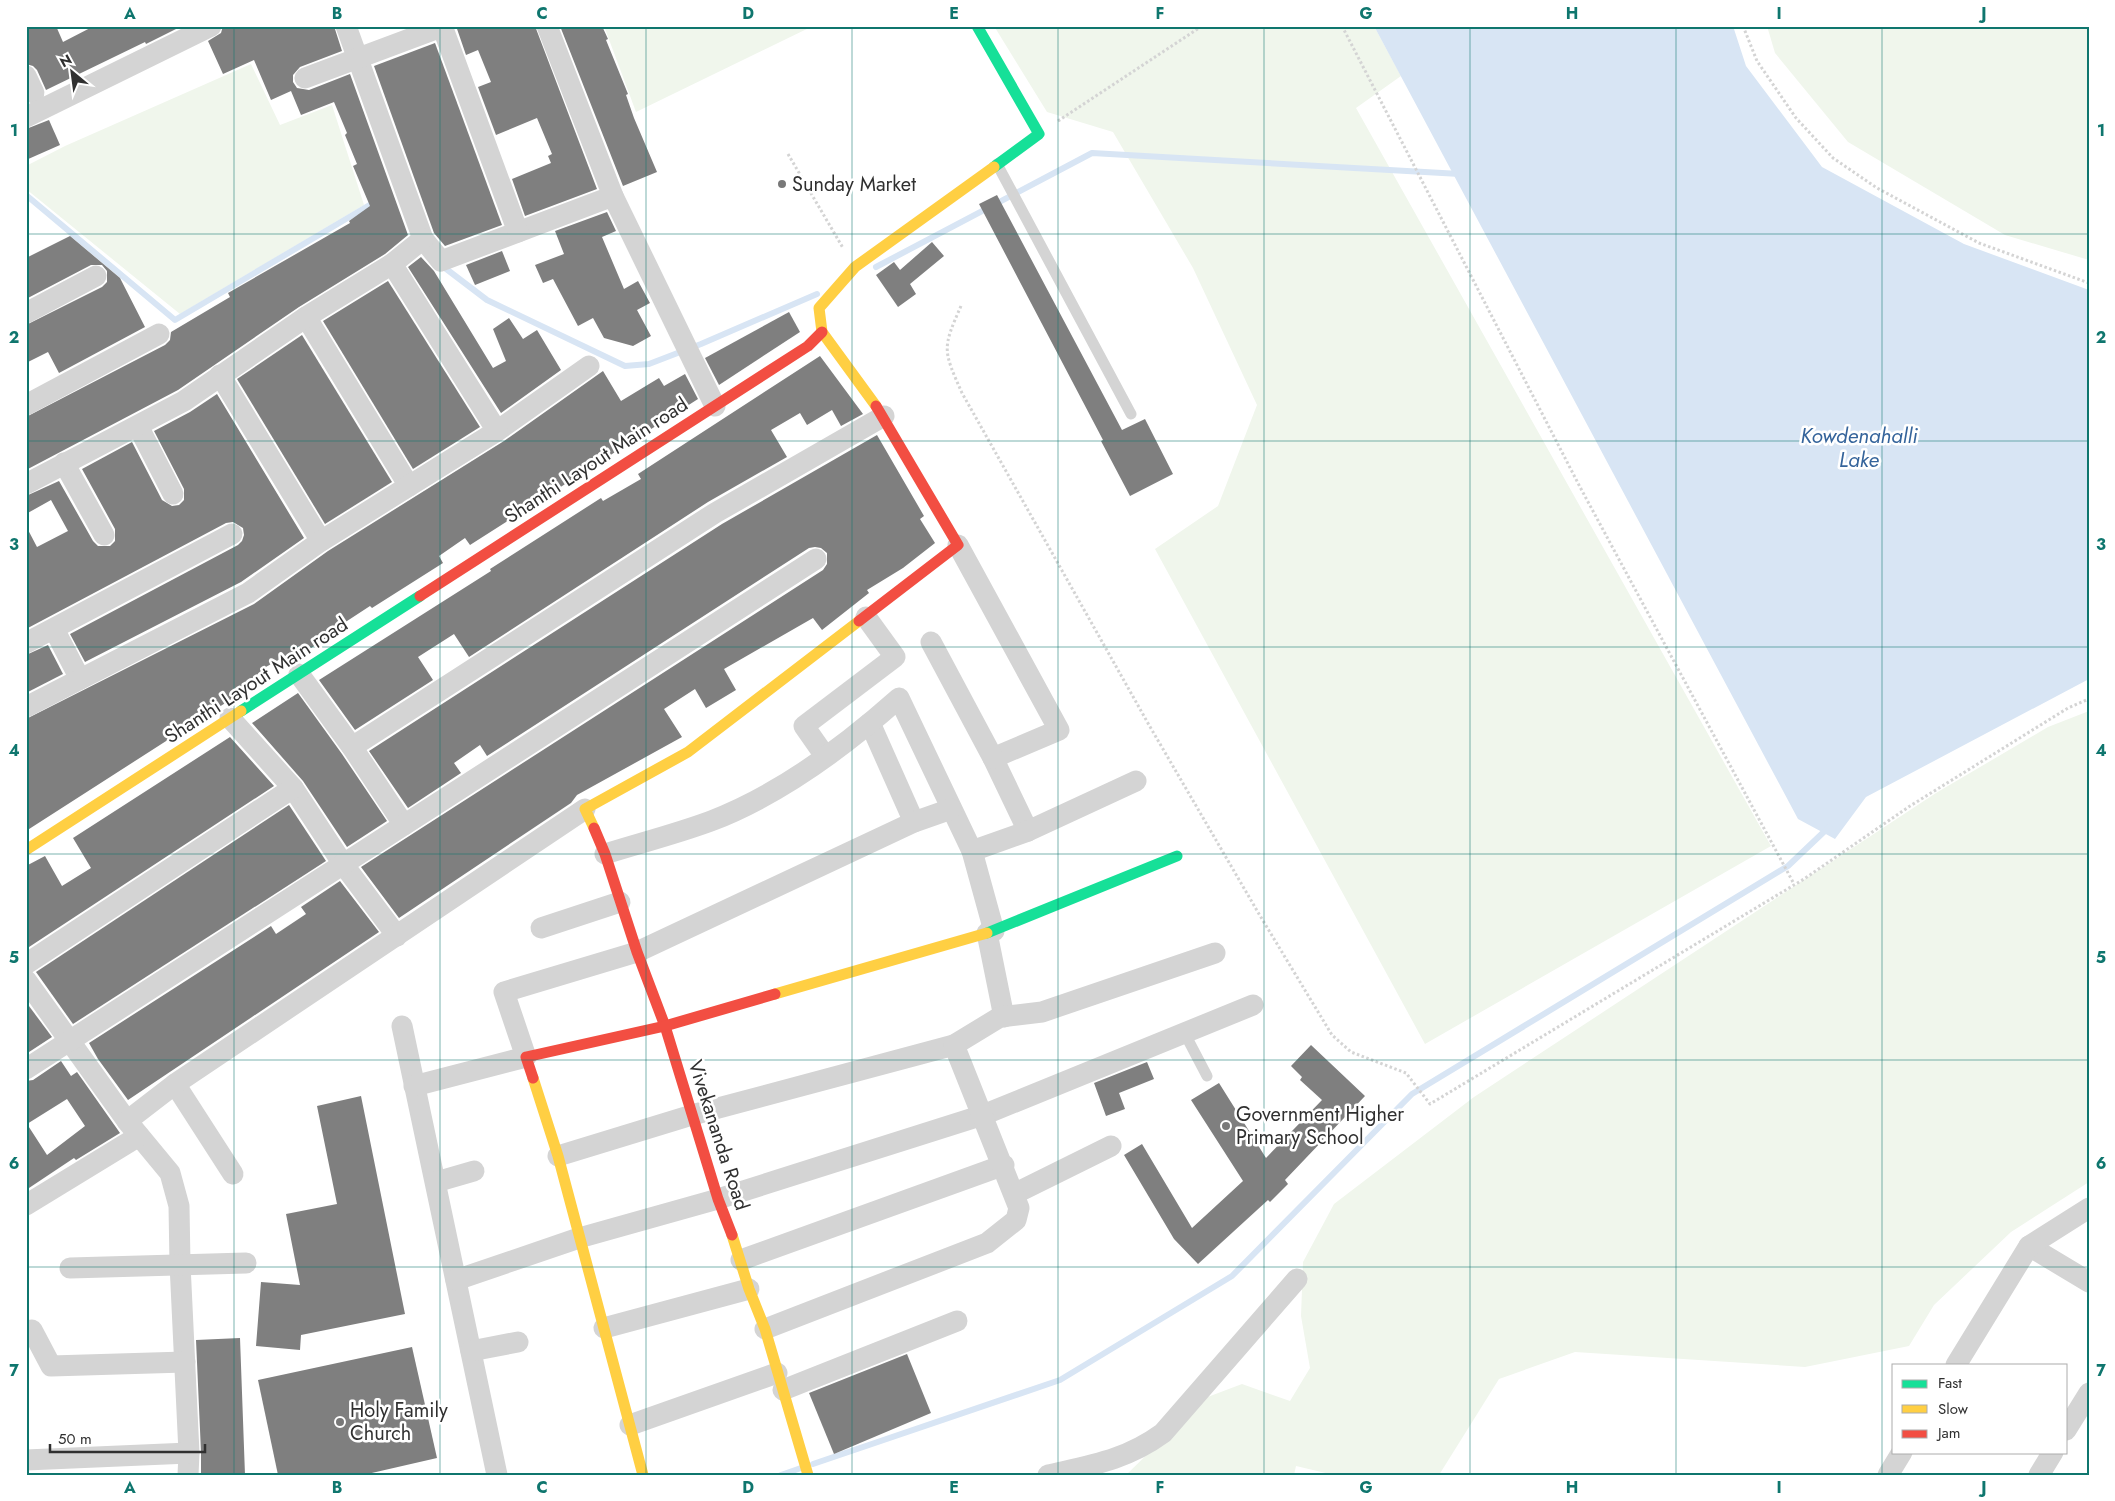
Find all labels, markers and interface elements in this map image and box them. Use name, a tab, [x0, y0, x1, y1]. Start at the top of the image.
text: A	[123, 2, 136, 25]
text: B	[332, 2, 342, 25]
text: C	[536, 2, 548, 25]
text: D	[742, 2, 754, 25]
text: E	[949, 2, 959, 25]
text: F	[1156, 2, 1164, 25]
text: G	[1359, 2, 1373, 25]
text: H	[1566, 2, 1578, 25]
text: I	[1776, 2, 1782, 25]
text: J	[1978, 2, 1987, 25]
north arrow	[48, 48, 98, 98]
text: N	[56, 49, 75, 72]
text: 1	[10, 119, 18, 142]
text: 1	[2097, 119, 2105, 142]
place label: Sunday Market	[792, 170, 916, 199]
marker: Sunday Market	[776, 178, 788, 190]
text: 2	[9, 326, 19, 349]
text: 2	[2096, 326, 2106, 349]
street label: Shanthi Layout Main road	[499, 390, 694, 531]
water label: Kowdenahalli Lake	[1801, 421, 1918, 475]
text: 3	[9, 533, 19, 556]
text: 3	[2096, 533, 2106, 556]
street label: Shanthi Layout Main road	[159, 610, 354, 751]
text: 4	[8, 739, 20, 762]
text: 4	[2095, 739, 2107, 762]
text: 5	[9, 946, 19, 969]
text: 5	[2096, 946, 2106, 969]
street label: Vivekananda Road	[681, 1056, 756, 1214]
place label: Government Higher Primary School	[1236, 1100, 1404, 1152]
marker: Government Higher Primary School	[1220, 1120, 1232, 1132]
text: 6	[9, 1152, 19, 1175]
text: 6	[2096, 1152, 2106, 1175]
text: 7	[9, 1359, 19, 1382]
text: 7	[2096, 1359, 2106, 1382]
legend	[1892, 1364, 2068, 1454]
text: Fast	[1938, 1372, 1962, 1394]
place label: Holy Family Church	[350, 1396, 448, 1448]
text: Slow	[1938, 1398, 1969, 1420]
marker: Holy Family Church	[334, 1416, 346, 1428]
scale bar	[50, 1421, 205, 1453]
text: Jam	[1936, 1422, 1961, 1444]
text: 50 m	[58, 1428, 92, 1450]
text: A	[123, 1476, 136, 1499]
text: B	[332, 1476, 342, 1499]
text: C	[536, 1476, 548, 1499]
text: D	[742, 1476, 754, 1499]
text: E	[949, 1476, 959, 1499]
text: F	[1156, 1476, 1164, 1499]
text: G	[1359, 1476, 1373, 1499]
text: H	[1566, 1476, 1578, 1499]
text: I	[1776, 1476, 1782, 1499]
text: J	[1978, 1476, 1987, 1499]

